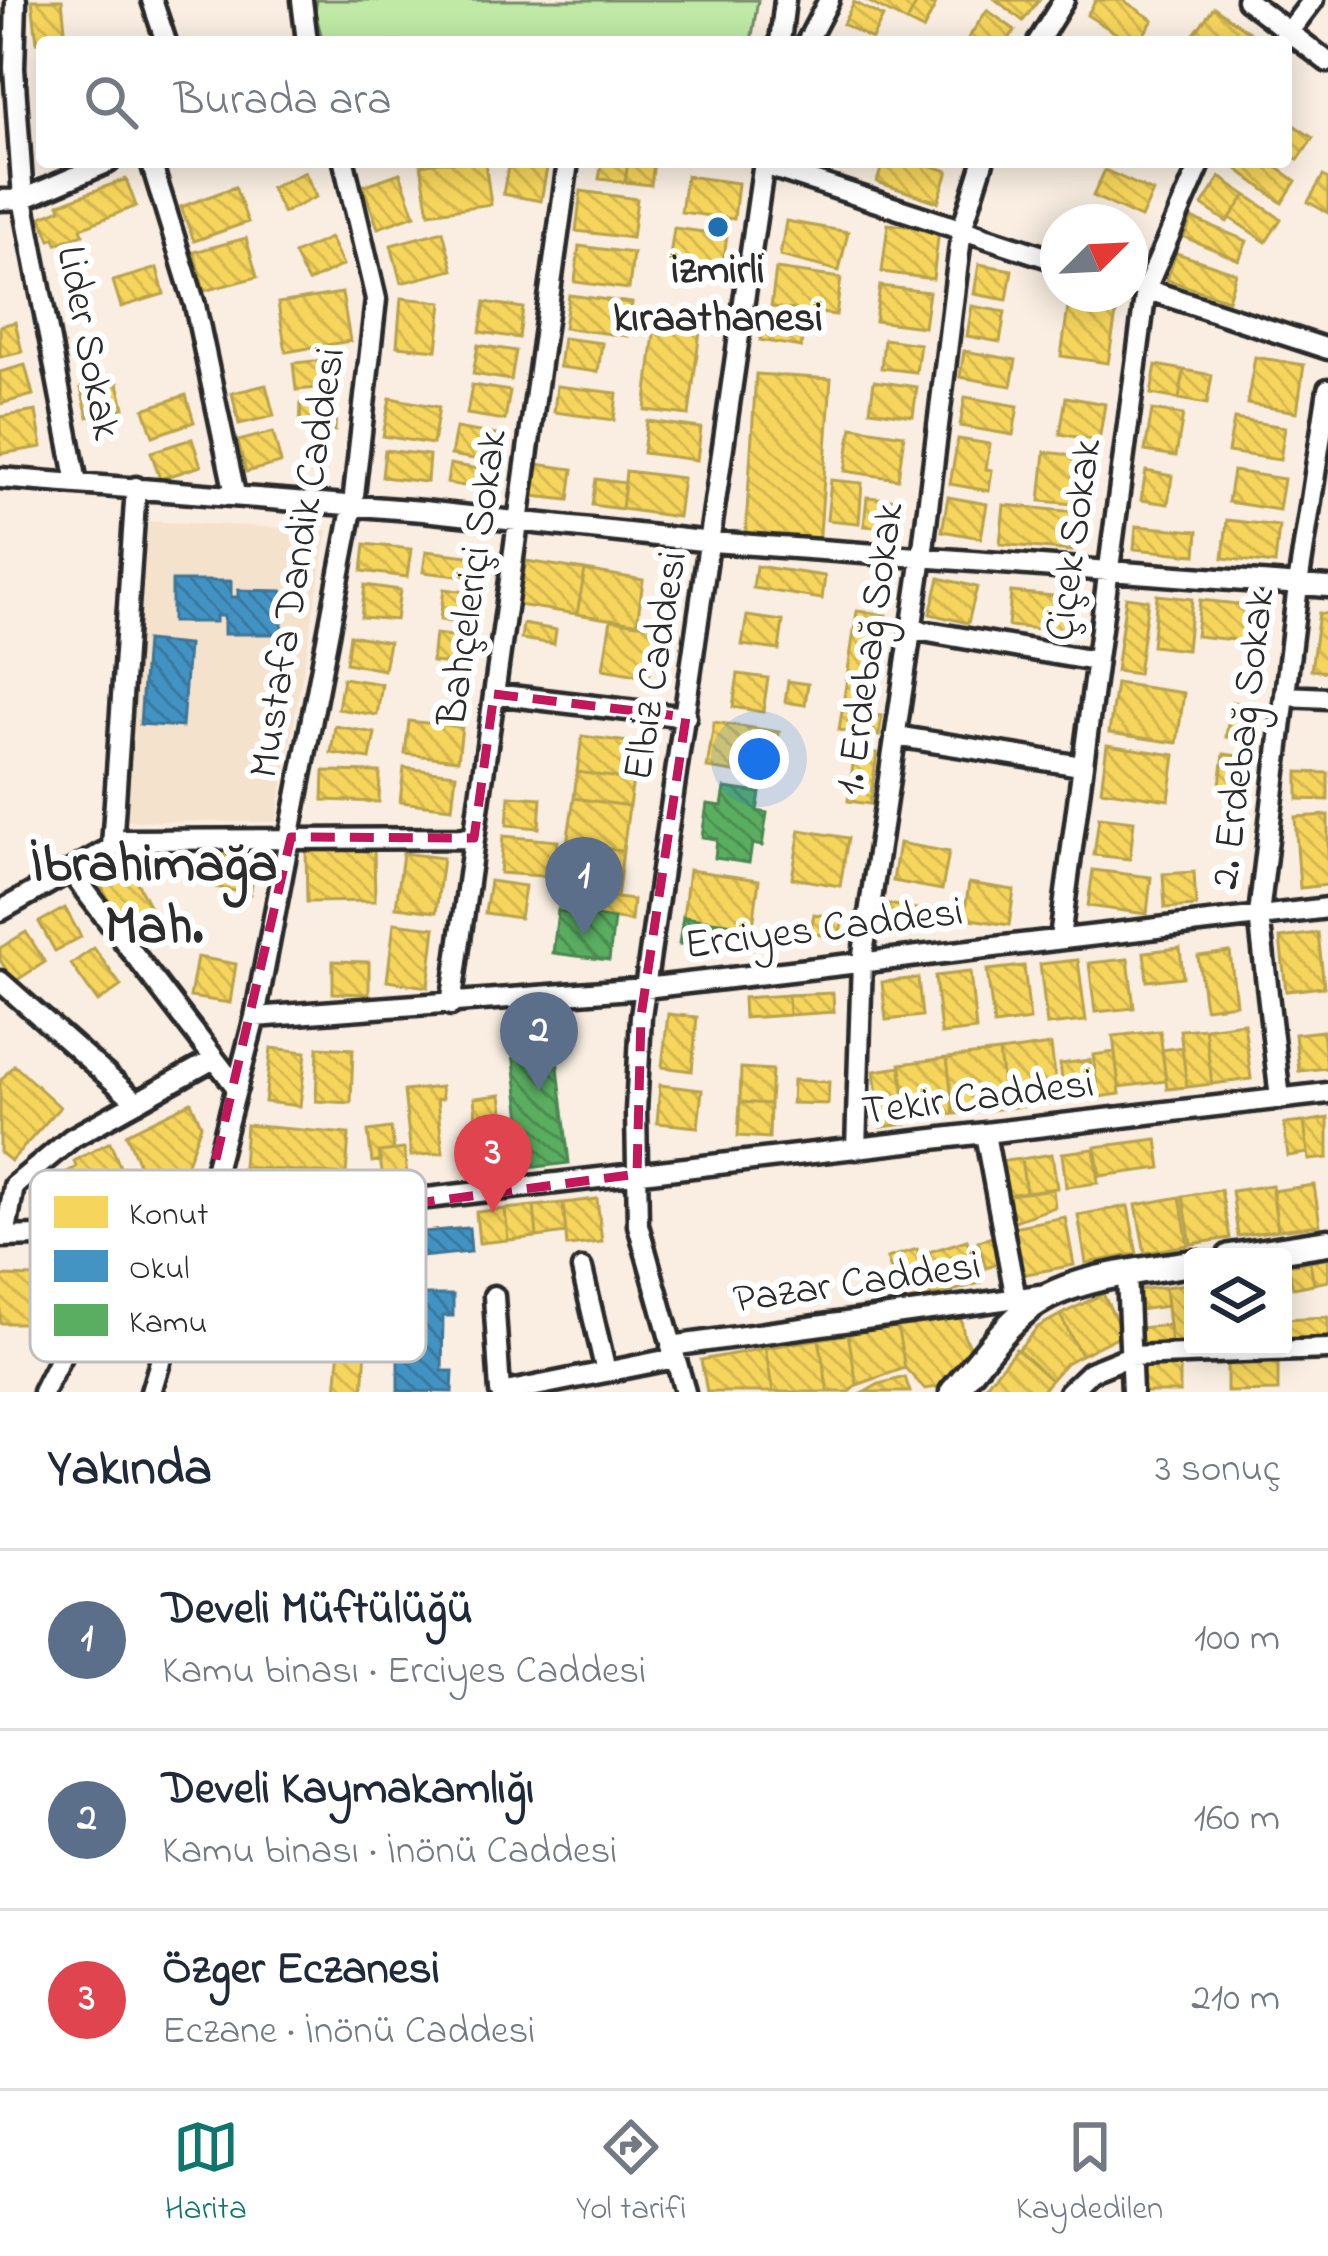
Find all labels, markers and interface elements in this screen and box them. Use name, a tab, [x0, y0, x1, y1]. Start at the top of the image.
search box	[36, 36, 1292, 168]
icon: search	[78, 69, 144, 135]
text: Burada ara	[174, 69, 392, 135]
north arrow	[1040, 204, 1148, 312]
marker: izmirli kıraathanesi	[705, 214, 731, 240]
street label: Lider Sokak	[38, 241, 136, 446]
place label: izmirli kıraathanesi	[613, 241, 823, 350]
street label: Mustafa Dandik Caddesi	[235, 343, 363, 783]
street label: Bahçeleriçi Sokak	[423, 425, 525, 731]
street label: Çiçek Sokak	[1031, 434, 1119, 645]
street label: 1. Erdebağ Sokak	[820, 498, 922, 799]
street label: Elbiz Caddesi	[609, 547, 705, 785]
street label: 2. Erdebağ Sokak	[1195, 585, 1293, 893]
your location	[729, 729, 789, 789]
district label: İbrahimağa Mah.	[31, 828, 278, 968]
pin: 1	[545, 837, 623, 936]
street label: Erciyes Caddesi	[682, 883, 966, 977]
pin: 2	[500, 992, 578, 1091]
street label: Tekir Caddesi	[859, 1055, 1097, 1143]
pin: 3	[454, 1114, 532, 1213]
legend	[30, 1170, 426, 1362]
text: Konut	[129, 1192, 208, 1240]
street label: Pazar Caddesi	[729, 1236, 985, 1332]
text: Okul	[129, 1246, 189, 1294]
map controls	[1184, 1248, 1292, 1356]
button: layers	[1184, 1248, 1292, 1356]
text: Kamu	[129, 1300, 207, 1348]
text: Yakında	[48, 1433, 212, 1508]
text: 3 sonuç	[1155, 1442, 1280, 1499]
text: Develi Müftülüğü	[162, 1578, 473, 1644]
text: 1	[81, 1611, 93, 1668]
text: 100 m	[1194, 1611, 1280, 1668]
text: Kamu binası · Erciyes Caddesi	[162, 1644, 646, 1701]
text: Develi Kaymakamlığı	[162, 1758, 534, 1824]
text: 2	[77, 1791, 97, 1848]
text: 160 m	[1194, 1791, 1280, 1848]
text: Kamu binası · İnönü Caddesi	[162, 1824, 617, 1881]
text: Özger Eczanesi	[162, 1938, 440, 2004]
text: 3	[79, 1971, 95, 2028]
text: 210 m	[1191, 1971, 1280, 2028]
text: Eczane · İnönü Caddesi	[162, 2004, 535, 2061]
tab: Harita	[165, 2114, 247, 2234]
tab: Yol tarifi	[576, 2114, 686, 2234]
tab: Kaydedilen	[1016, 2114, 1163, 2234]

